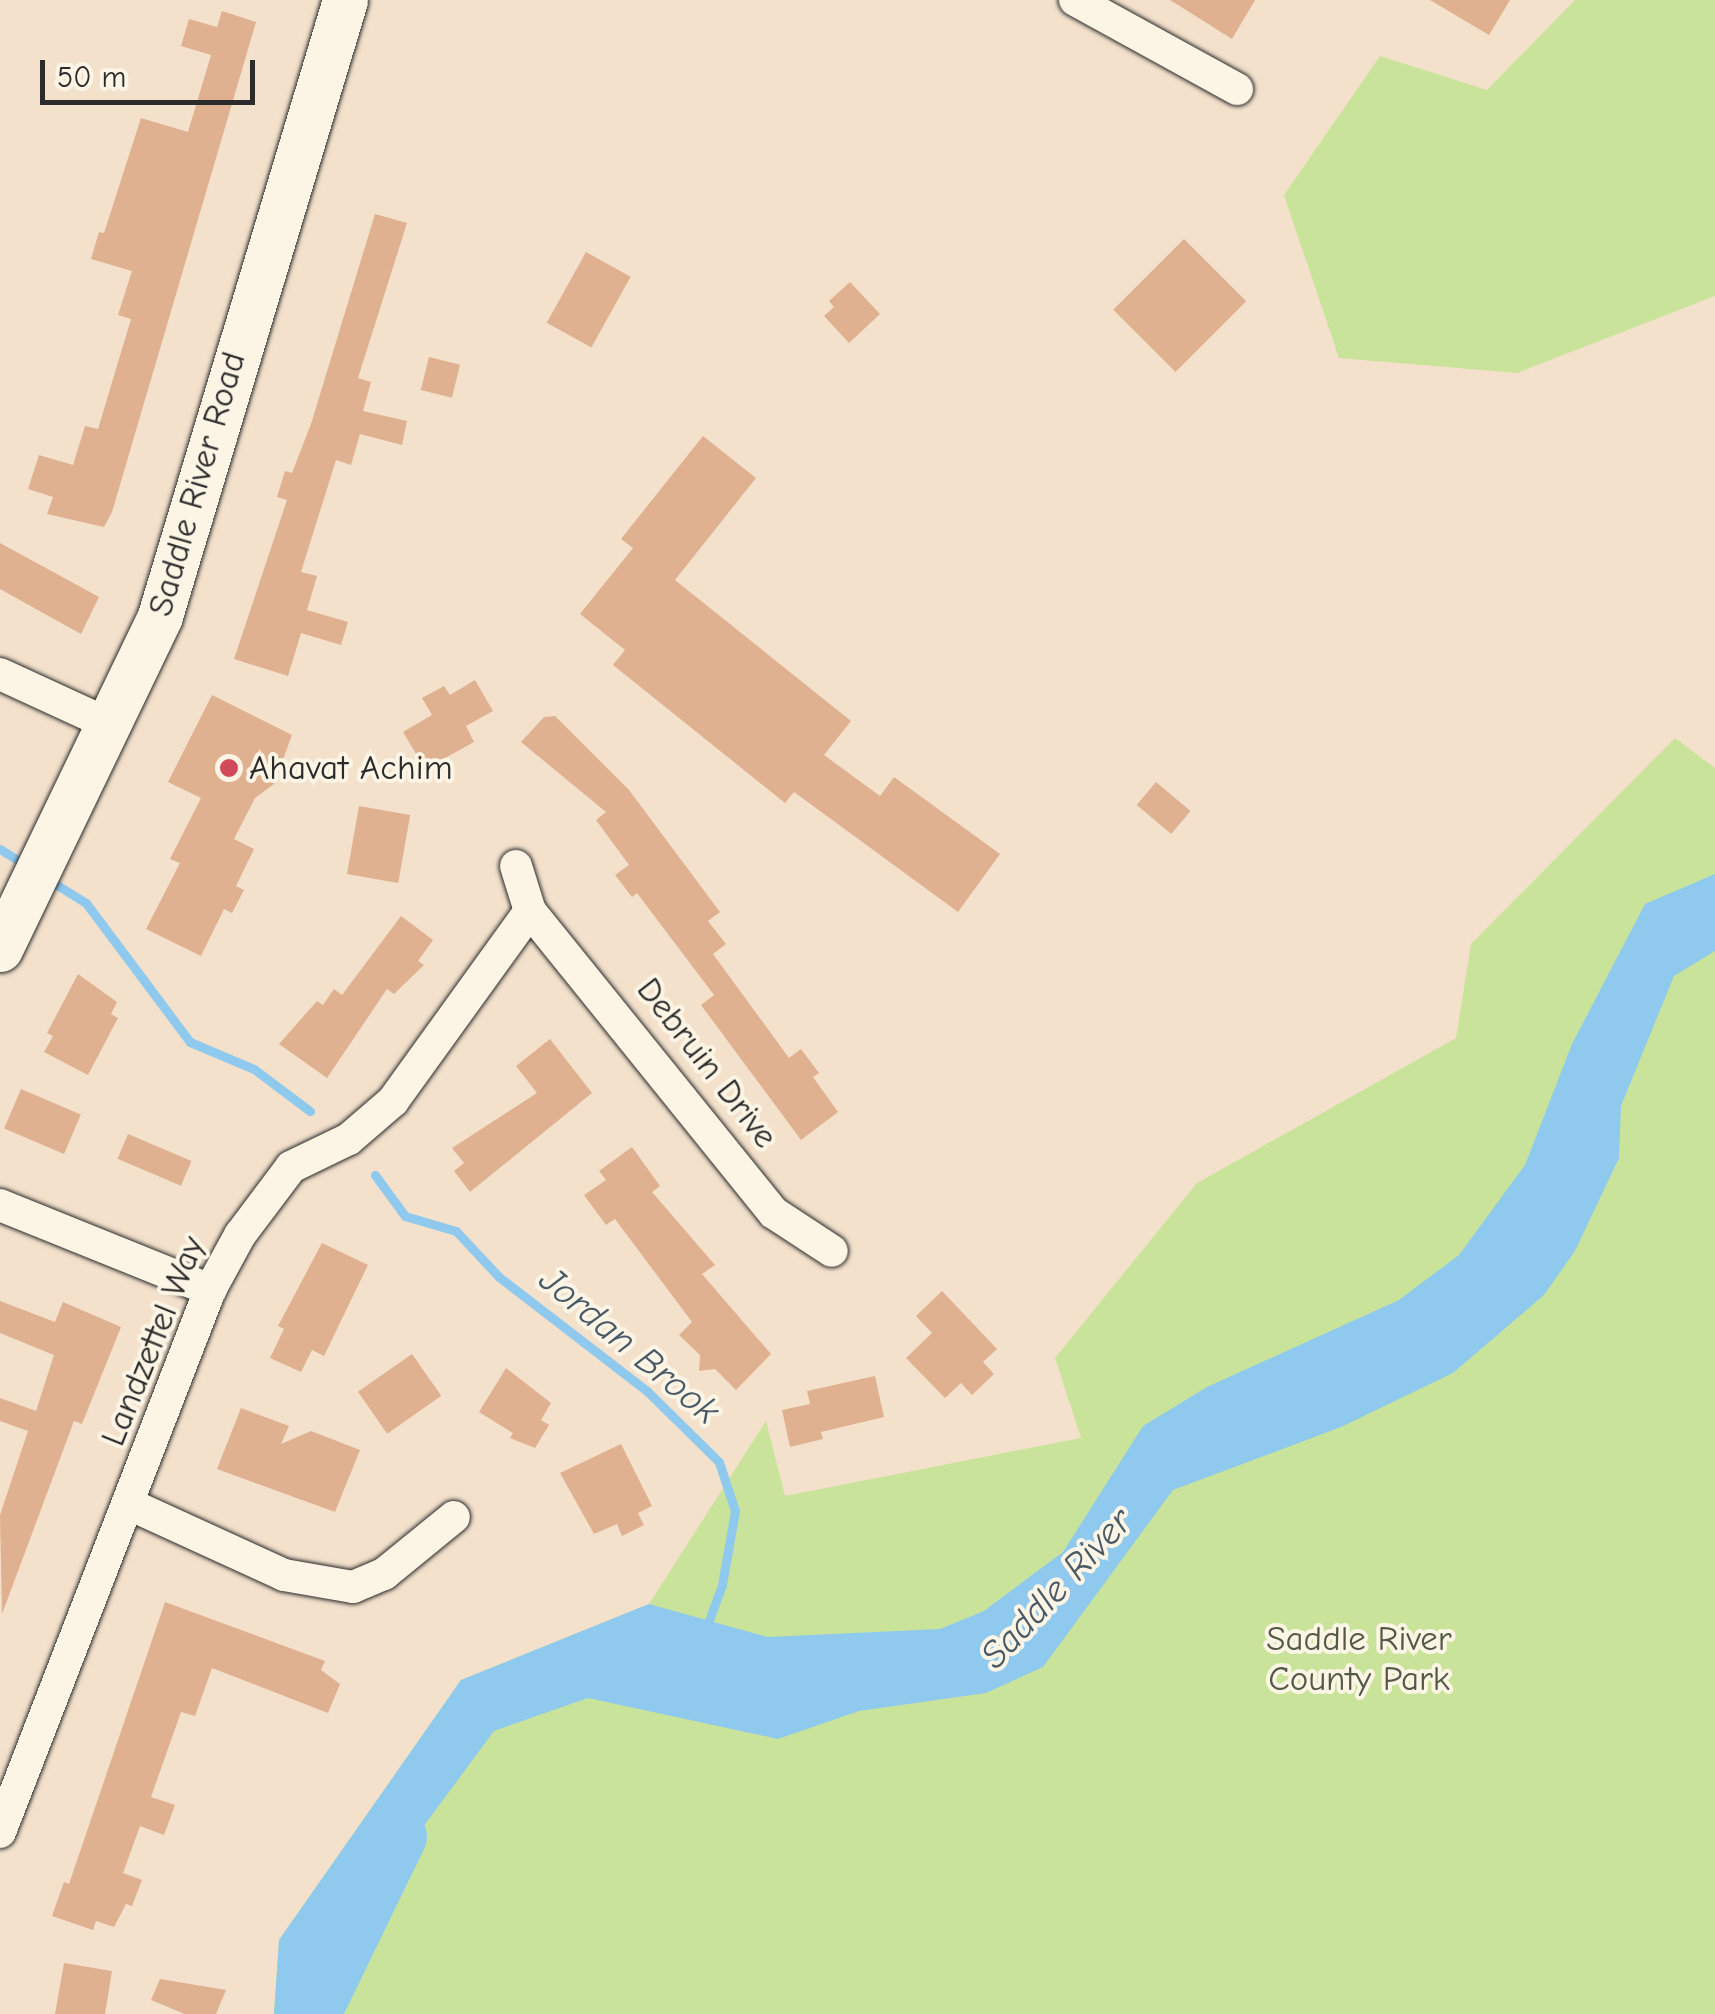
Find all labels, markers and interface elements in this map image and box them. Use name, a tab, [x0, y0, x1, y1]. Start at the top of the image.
scale bar	[45, 40, 260, 102]
text: 50 m	[57, 60, 126, 95]
street label: Saddle River Road	[139, 347, 255, 621]
place label: Ahavat Achim	[249, 747, 453, 789]
marker: Ahavat Achim	[218, 757, 240, 779]
street label: Debruin Drive	[628, 970, 786, 1156]
street label: Landzettel Way	[92, 1230, 214, 1452]
water label: Jordan Brook	[530, 1258, 728, 1434]
water label: Saddle River	[971, 1500, 1143, 1678]
park label: Saddle River County Park	[1266, 1618, 1452, 1700]

